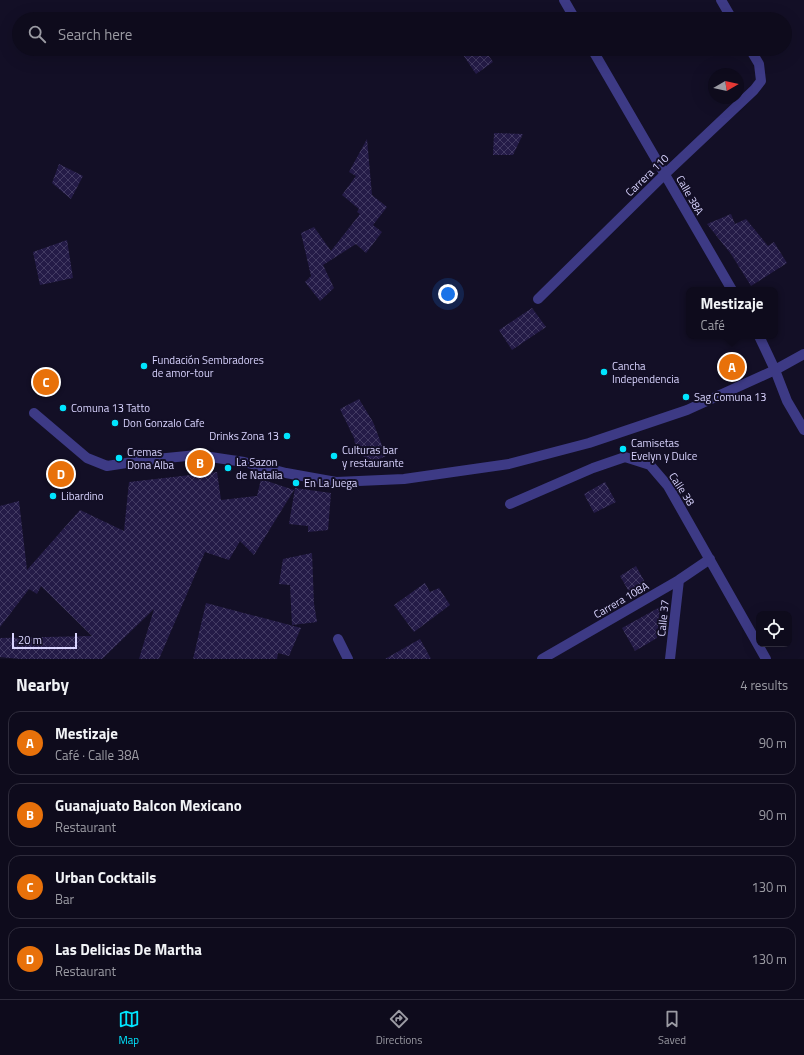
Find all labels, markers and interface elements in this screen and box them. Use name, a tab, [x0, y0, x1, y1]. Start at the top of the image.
search box	[12, 12, 792, 56]
icon: search	[26, 23, 48, 45]
text: Search here	[58, 23, 132, 46]
north arrow	[708, 68, 744, 104]
street label: Carrera 110	[622, 150, 672, 200]
street label: Calle 38A	[672, 172, 708, 218]
your location	[438, 284, 458, 304]
popup	[686, 287, 778, 339]
text: Mestizaje	[701, 292, 763, 315]
text: Café	[701, 315, 725, 335]
place label: Fundación Sembradores de amor-tour	[152, 352, 264, 381]
pin: A	[719, 352, 745, 382]
place label: Cancha Independencia	[612, 358, 680, 387]
marker: Fundación Sembradores de amor-tour	[139, 361, 149, 371]
pin: C	[33, 367, 59, 397]
marker: Cancha Independencia	[599, 367, 609, 377]
place label: Sag Comuna 13	[694, 389, 766, 405]
marker: Sag Comuna 13	[681, 392, 691, 402]
place label: Comuna 13 Tatto	[71, 400, 150, 416]
marker: Comuna 13 Tatto	[58, 403, 68, 413]
place label: Don Gonzalo Cafe	[123, 415, 205, 431]
marker: Don Gonzalo Cafe	[110, 418, 120, 428]
place label: Drinks Zona 13	[209, 428, 279, 444]
marker: Drinks Zona 13	[282, 431, 292, 441]
place label: Camisetas Evelyn y Dulce	[631, 435, 698, 464]
place label: Culturas bar y restaurante	[342, 442, 404, 471]
place label: Cremas Dona Alba	[127, 444, 175, 473]
marker: Camisetas Evelyn y Dulce	[618, 444, 628, 454]
pin: B	[187, 448, 213, 478]
marker: Culturas bar y restaurante	[329, 451, 339, 461]
marker: Cremas Dona Alba	[114, 453, 124, 463]
place label: La Sazon de Natalia	[236, 454, 283, 483]
pin: D	[48, 459, 74, 489]
marker: La Sazon de Natalia	[223, 463, 233, 473]
street label: Calle 38	[665, 469, 699, 509]
place label: En La Juega	[304, 475, 358, 491]
marker: En La Juega	[291, 478, 301, 488]
place label: Libardino	[61, 488, 104, 504]
marker: Libardino	[48, 491, 58, 501]
street label: Carrera 108A	[590, 578, 652, 622]
street label: Calle 37	[653, 599, 673, 637]
map controls	[756, 611, 792, 647]
button: locate	[756, 611, 792, 647]
scale bar	[12, 631, 77, 650]
text: 20 m	[18, 632, 42, 648]
text: Nearby	[16, 672, 69, 698]
text: 4 results	[740, 675, 788, 695]
text: Mestizaje	[55, 722, 118, 745]
text: A	[26, 733, 34, 753]
text: 90 m	[759, 733, 787, 753]
text: Café · Calle 38A	[55, 745, 139, 765]
text: Guanajuato Balcon Mexicano	[55, 794, 242, 817]
text: B	[26, 805, 34, 825]
text: 90 m	[759, 805, 787, 825]
text: Restaurant	[55, 817, 116, 837]
text: Urban Cocktails	[55, 866, 156, 889]
text: C	[26, 877, 34, 897]
text: 130 m	[751, 877, 787, 897]
text: Bar	[55, 889, 74, 909]
text: Las Delicias De Martha	[55, 938, 202, 961]
text: D	[26, 949, 34, 969]
text: 130 m	[751, 949, 787, 969]
text: Restaurant	[55, 961, 116, 981]
tab: Map	[118, 1008, 140, 1048]
tab: Directions	[376, 1008, 422, 1048]
tab: Saved	[658, 1008, 686, 1048]

